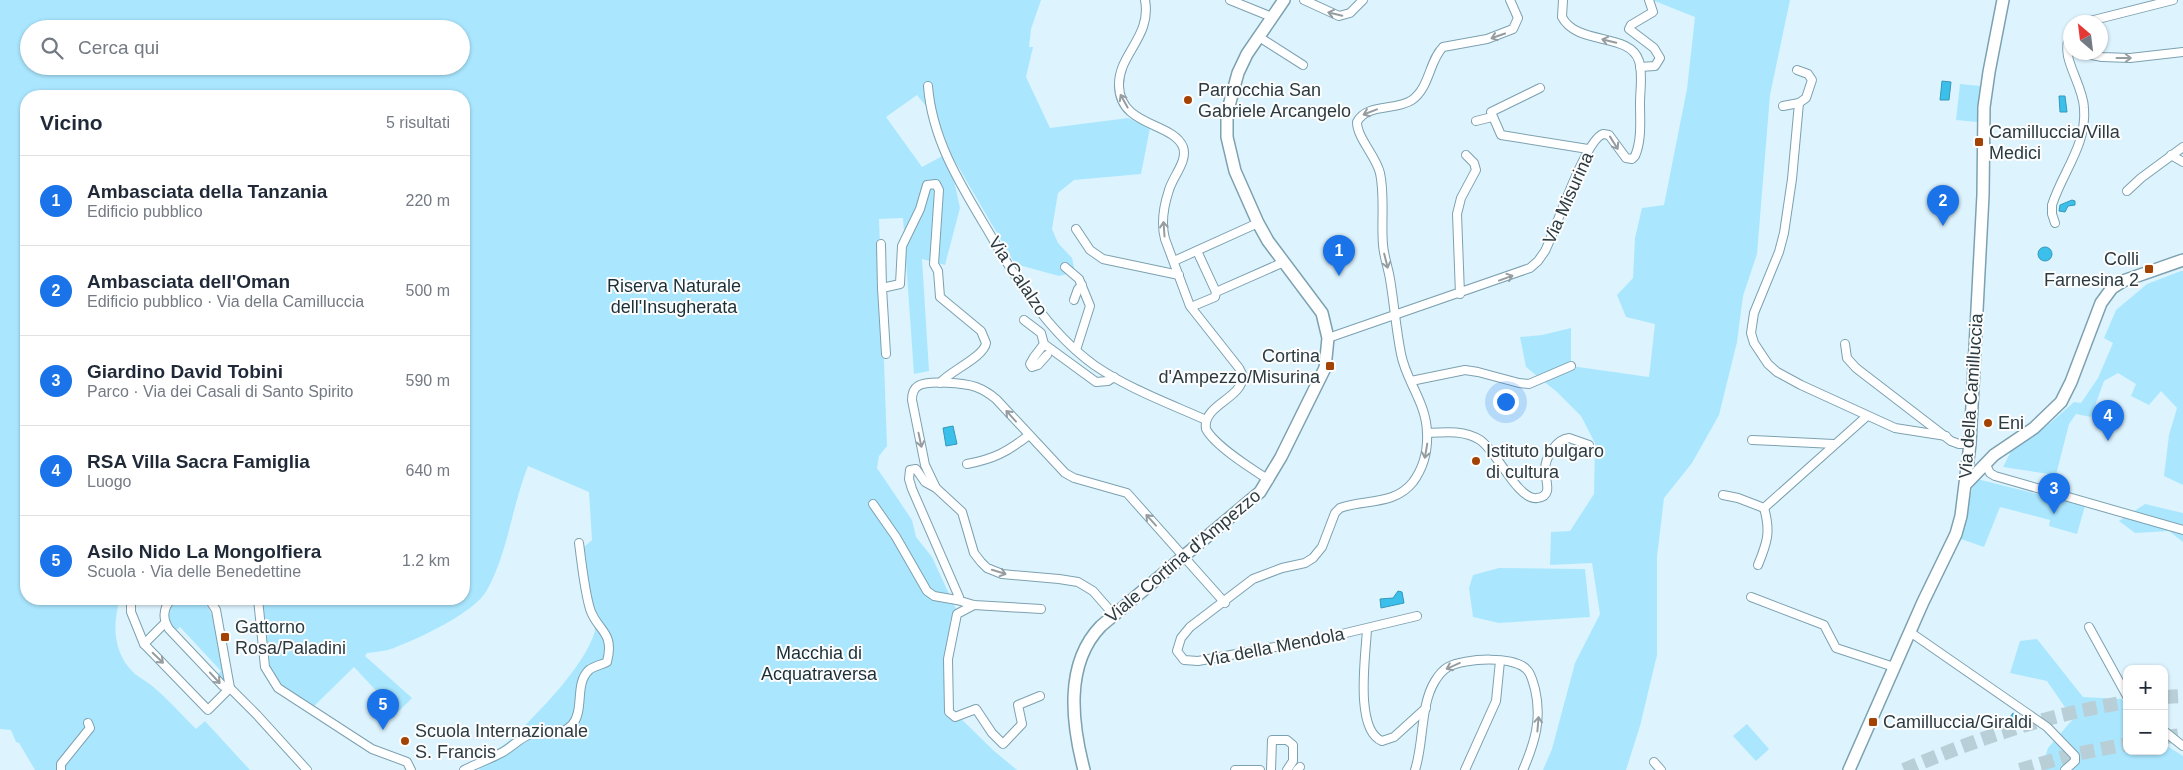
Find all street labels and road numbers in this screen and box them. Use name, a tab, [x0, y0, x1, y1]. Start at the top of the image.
street label: Via Misurina	[1539, 148, 1598, 247]
street label: Via Calalzo	[984, 233, 1052, 319]
street label: Via della Camilluccia	[1955, 312, 1987, 479]
street label: Viale Cortina d'Ampezzo	[1101, 485, 1265, 627]
street label: Via della Mendola	[1202, 623, 1347, 670]

